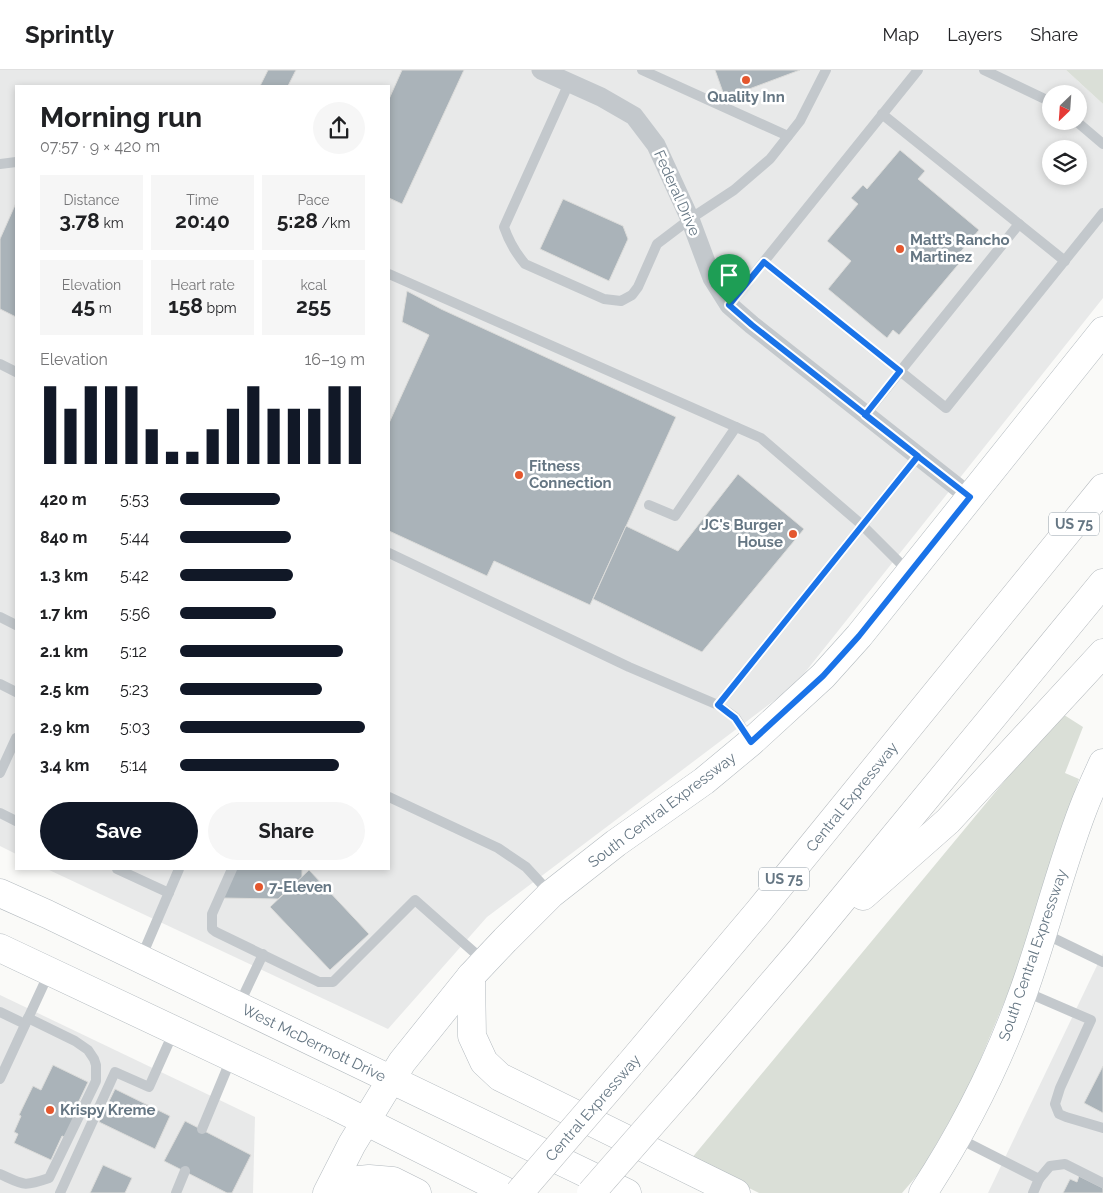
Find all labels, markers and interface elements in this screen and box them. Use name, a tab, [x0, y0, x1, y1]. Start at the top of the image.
text: Sprintly	[25, 20, 114, 49]
text: Map	[883, 24, 919, 45]
text: Layers	[947, 24, 1002, 45]
text: Share	[1030, 24, 1078, 45]
marker: Quality Inn	[740, 74, 752, 86]
north arrow	[1042, 85, 1088, 130]
map controls	[1042, 85, 1087, 185]
place label: Quality Inn	[707, 88, 785, 106]
text: Morning run	[40, 101, 202, 134]
button: share	[313, 102, 365, 154]
text: 07:57 · 9 × 420 m	[40, 137, 160, 156]
button: layers	[1042, 140, 1087, 185]
street label: Federal Drive	[650, 147, 704, 239]
text: Distance	[63, 192, 120, 208]
text: Time	[186, 192, 219, 208]
text: Pace	[297, 192, 330, 208]
text: 3.78	[59, 208, 100, 233]
text: 20:40	[175, 208, 230, 233]
text: 5:28	[277, 208, 318, 233]
text: km	[100, 215, 124, 231]
text: /km	[318, 215, 350, 231]
place label: Matt’s Rancho Martinez	[910, 231, 1010, 266]
marker: Matt’s Rancho Martinez	[894, 243, 906, 255]
pin	[708, 254, 750, 305]
icon: arrive	[715, 261, 743, 289]
text: Elevation	[62, 277, 121, 293]
text: Heart rate	[170, 277, 235, 293]
text: kcal	[300, 277, 327, 293]
text: 45	[71, 293, 95, 318]
text: 158	[168, 293, 203, 318]
text: 255	[296, 293, 331, 318]
text: m	[95, 300, 112, 316]
text: bpm	[203, 300, 237, 316]
text: Elevation	[40, 350, 108, 369]
text: 16–19 m	[304, 350, 365, 369]
place label: Fitness Connection	[529, 457, 612, 492]
marker: Fitness Connection	[513, 469, 525, 481]
text: 420 m	[40, 490, 87, 509]
text: 5:53	[120, 490, 149, 509]
road number: US 75	[1049, 512, 1099, 536]
place label: JC's Burger House	[701, 516, 783, 551]
text: 840 m	[40, 528, 87, 547]
text: 5:44	[120, 528, 149, 547]
marker: JC's Burger House	[787, 528, 799, 540]
text: 1.3 km	[40, 566, 88, 585]
text: 5:42	[120, 566, 149, 585]
text: 1.7 km	[40, 604, 88, 623]
text: 5:56	[120, 604, 150, 623]
text: 2.1 km	[40, 642, 88, 661]
text: 5:12	[120, 642, 147, 661]
text: 2.5 km	[40, 680, 89, 699]
text: 5:23	[120, 680, 149, 699]
text: 2.9 km	[40, 718, 90, 737]
text: 5:03	[120, 718, 150, 737]
street label: Central Expressway	[802, 739, 902, 855]
street label: South Central Expressway	[585, 749, 739, 871]
text: 3.4 km	[40, 756, 89, 775]
text: 5:14	[120, 756, 147, 775]
button: Save	[40, 802, 198, 860]
button: Share	[208, 802, 365, 860]
street label: South Central Expressway	[995, 867, 1071, 1043]
road number: US 75	[759, 868, 809, 891]
place label: 7-Eleven	[269, 878, 332, 896]
marker: 7-Eleven	[253, 881, 265, 893]
street label: West McDermott Drive	[239, 1000, 389, 1086]
street label: Central Expressway	[542, 1051, 644, 1165]
place label: Krispy Kreme	[60, 1101, 155, 1119]
marker: Krispy Kreme	[44, 1104, 56, 1116]

